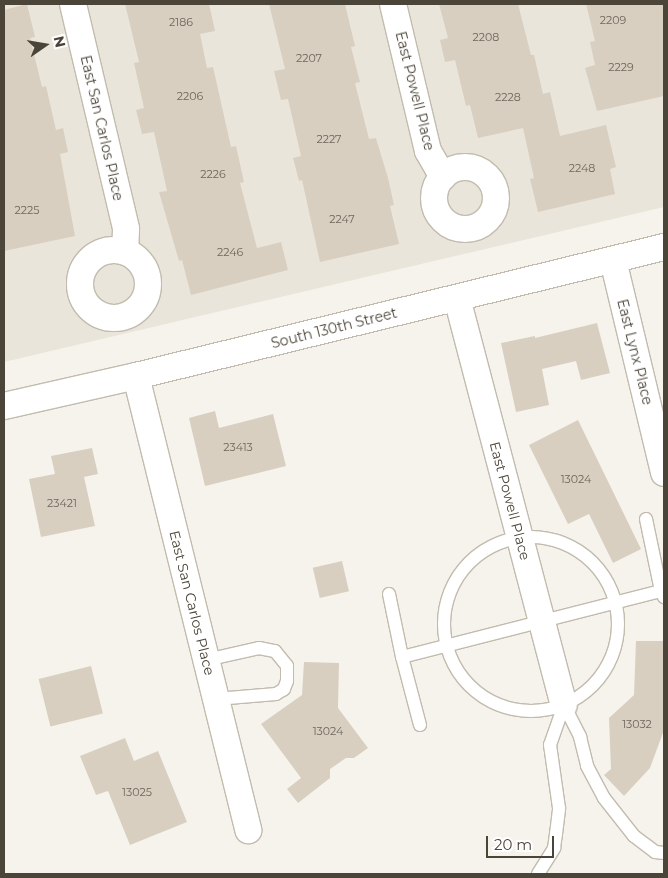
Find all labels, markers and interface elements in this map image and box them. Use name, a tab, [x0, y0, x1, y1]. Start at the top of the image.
house number: 2209	[600, 13, 626, 27]
house number: 2186	[169, 15, 193, 29]
north arrow	[20, 20, 70, 70]
street label: East Powell Place	[392, 30, 438, 152]
house number: 2208	[473, 30, 499, 44]
text: N	[50, 34, 70, 49]
house number: 2207	[296, 51, 322, 65]
street label: East San Carlos Place	[77, 54, 127, 202]
house number: 2229	[608, 60, 634, 74]
house number: 2206	[177, 89, 203, 103]
house number: 2228	[495, 90, 521, 104]
house number: 2227	[316, 132, 342, 146]
house number: 2248	[569, 161, 595, 175]
house number: 2226	[200, 167, 226, 181]
house number: 2225	[15, 203, 39, 217]
house number: 2247	[329, 212, 355, 226]
house number: 2246	[217, 245, 243, 259]
street label: East Lynx Place	[614, 297, 656, 407]
street label: South 130th Street	[269, 304, 399, 352]
house number: 23413	[223, 440, 253, 454]
street label: East Powell Place	[486, 440, 534, 562]
house number: 13024	[561, 472, 591, 486]
house number: 23421	[47, 496, 77, 510]
street label: East San Carlos Place	[166, 529, 218, 677]
house number: 13032	[622, 717, 652, 731]
house number: 13024	[313, 724, 343, 738]
house number: 13025	[122, 785, 152, 799]
scale bar	[488, 826, 556, 858]
text: 20 m	[494, 835, 532, 854]

